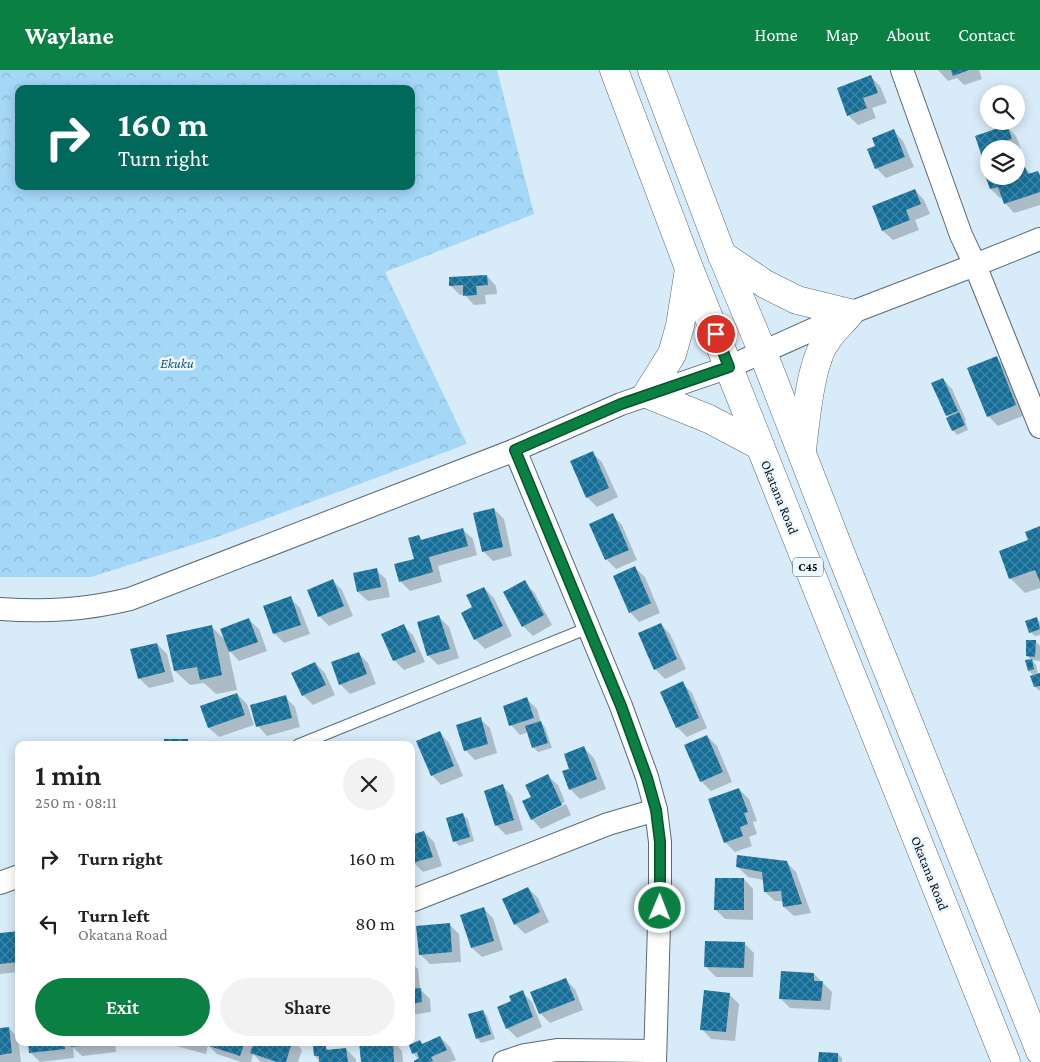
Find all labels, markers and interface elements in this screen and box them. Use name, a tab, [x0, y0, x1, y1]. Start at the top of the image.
text: Waylane	[25, 22, 114, 49]
text: Home	[755, 25, 798, 45]
text: Map	[826, 25, 858, 45]
text: About	[886, 25, 930, 45]
text: Contact	[958, 25, 1015, 45]
map controls	[980, 85, 1025, 185]
button: search	[980, 85, 1025, 130]
icon: right	[35, 105, 100, 170]
text: 160 m	[118, 105, 208, 144]
button: layers	[980, 140, 1025, 185]
text: Turn right	[118, 146, 209, 171]
pin	[695, 313, 737, 355]
icon: arrive	[702, 320, 730, 348]
park label: Ekuku	[160, 355, 194, 371]
street label: Okatana Road	[758, 458, 802, 537]
road number: C45	[793, 558, 823, 577]
text: 1 min	[35, 758, 102, 791]
button: close	[343, 758, 395, 810]
text: 250 m · 08:11	[35, 794, 117, 811]
street label: Okatana Road	[908, 834, 952, 913]
icon: right	[35, 845, 63, 873]
text: Turn right	[78, 848, 163, 869]
text: 160 m	[349, 848, 395, 869]
position arrow	[633, 881, 685, 933]
text: Turn left	[78, 905, 150, 926]
icon: left	[35, 910, 63, 938]
text: 80 m	[355, 913, 395, 934]
text: Okatana Road	[78, 926, 168, 943]
button: Exit	[35, 978, 210, 1036]
button: Share	[220, 978, 395, 1036]

